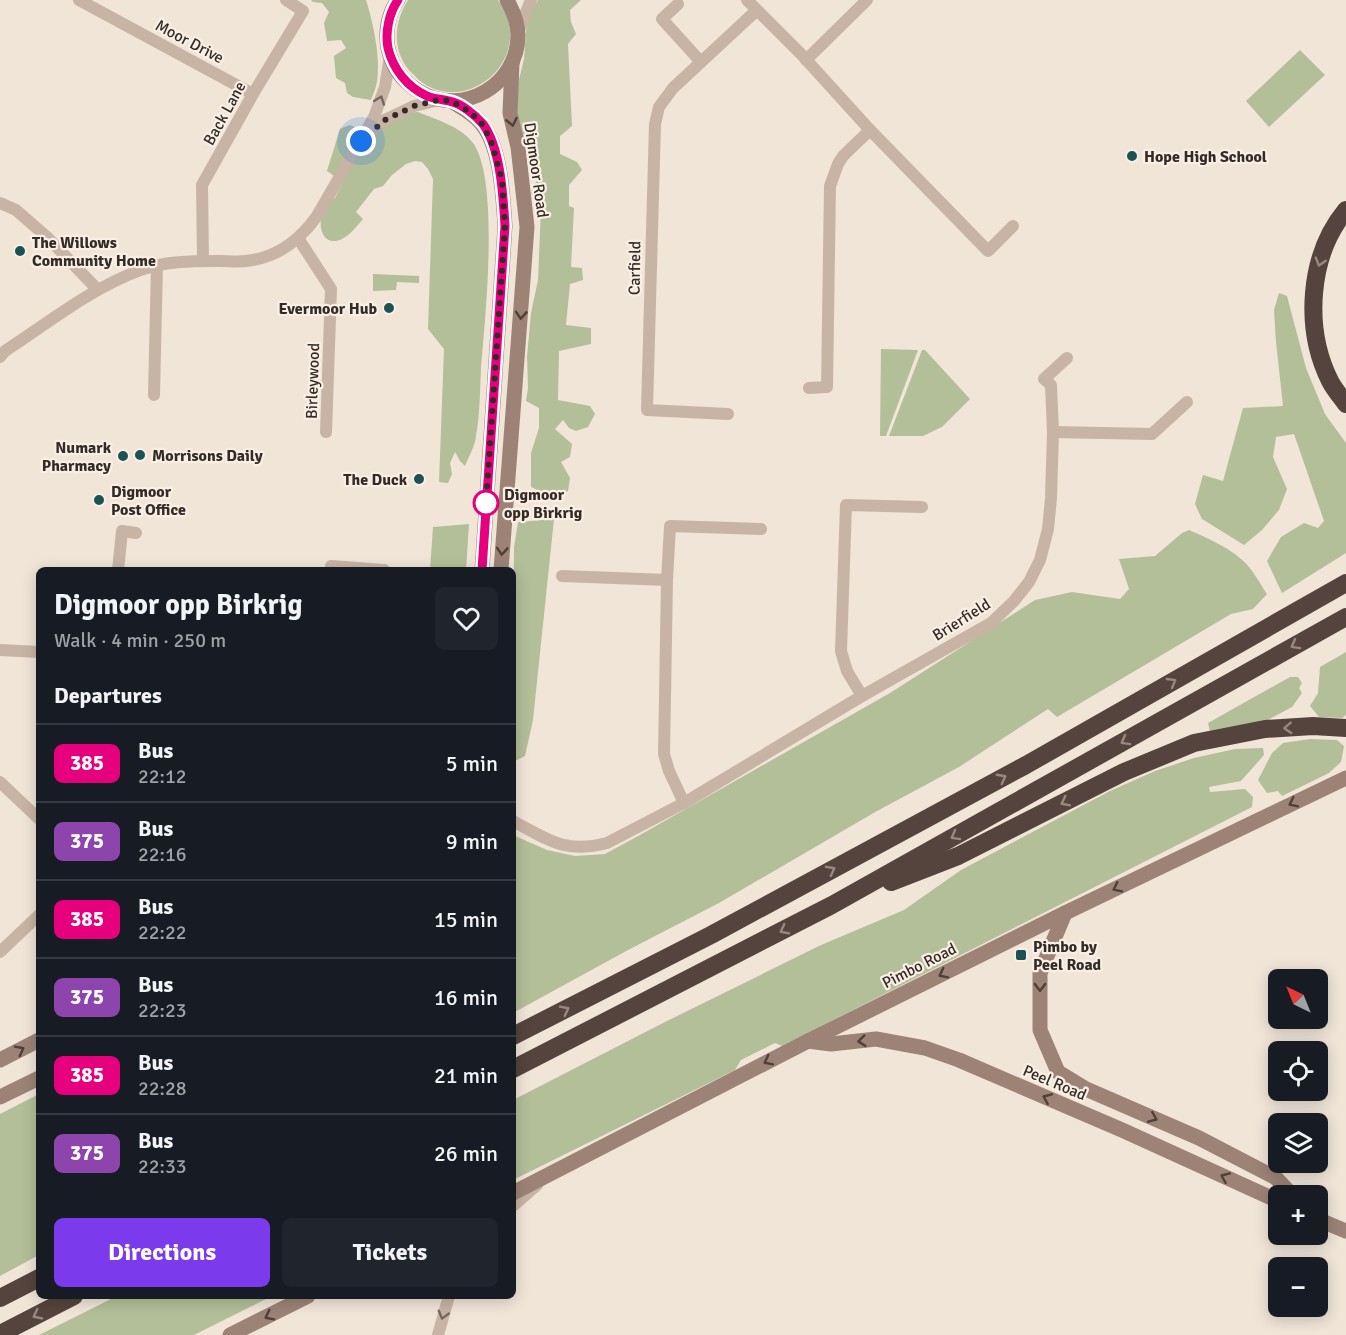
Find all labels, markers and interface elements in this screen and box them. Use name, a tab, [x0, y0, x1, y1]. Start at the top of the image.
street label: Moor Drive	[152, 16, 227, 68]
street label: Back Lane	[199, 78, 251, 149]
one-way arrow	[373, 95, 385, 106]
one-way arrow	[505, 116, 518, 126]
street label: Digmoor Road	[519, 121, 553, 219]
your location	[346, 126, 376, 156]
place label: Hope High School	[1144, 147, 1267, 167]
marker: Hope High School	[1125, 149, 1139, 163]
place label: The Willows Community Home	[32, 233, 156, 271]
street label: Carfield	[625, 241, 645, 295]
marker: The Willows Community Home	[13, 244, 27, 258]
one-way arrow	[1315, 256, 1327, 267]
place label: Evermoor Hub	[278, 299, 377, 319]
marker: Evermoor Hub	[382, 301, 396, 315]
one-way arrow	[514, 311, 527, 320]
street label: Birleywood	[302, 343, 324, 419]
place label: Numark Pharmacy	[42, 438, 112, 476]
place label: Morrisons Daily	[152, 446, 263, 466]
marker: Morrisons Daily	[133, 448, 147, 462]
marker: Numark Pharmacy	[116, 449, 130, 463]
place label: The Duck	[343, 470, 408, 490]
marker: The Duck	[412, 472, 426, 486]
place label: Digmoor Post Office	[111, 482, 186, 520]
place label: Digmoor opp Birkrig	[504, 485, 583, 523]
marker: Digmoor opp Birkrig	[473, 490, 499, 516]
marker: Digmoor Post Office	[92, 493, 106, 507]
one-way arrow	[496, 547, 509, 556]
button: heart	[435, 587, 498, 650]
text: Digmoor opp Birkrig	[54, 588, 302, 622]
street label: Brierfield	[929, 594, 994, 645]
text: Walk · 4 min · 250 m	[54, 628, 226, 653]
one-way arrow	[1291, 638, 1301, 650]
one-way arrow	[1166, 678, 1176, 689]
text: Departures	[54, 682, 162, 709]
one-way arrow	[1283, 721, 1292, 734]
one-way arrow	[1121, 734, 1131, 745]
text: Bus	[138, 737, 173, 764]
text: 385	[70, 750, 104, 776]
text: 5 min	[446, 750, 498, 777]
text: 22:12	[138, 764, 187, 789]
one-way arrow	[996, 774, 1007, 785]
one-way arrow	[1061, 795, 1071, 806]
one-way arrow	[1289, 796, 1300, 807]
text: Bus	[138, 815, 173, 842]
text: 375	[70, 828, 104, 854]
text: 9 min	[446, 828, 498, 855]
one-way arrow	[951, 829, 961, 840]
text: 22:16	[138, 842, 187, 867]
one-way arrow	[825, 866, 835, 877]
one-way arrow	[1113, 880, 1124, 892]
text: Bus	[138, 893, 173, 920]
text: 385	[70, 906, 104, 932]
text: 15 min	[434, 906, 498, 933]
text: 22:22	[138, 920, 187, 945]
one-way arrow	[779, 923, 790, 934]
place label: Pimbo by Peel Road	[1033, 937, 1102, 975]
street label: Pimbo Road	[879, 939, 960, 993]
marker: Pimbo by Peel Road	[1014, 948, 1028, 962]
one-way arrow	[938, 967, 949, 978]
north arrow	[1268, 969, 1328, 1029]
map controls	[1268, 969, 1328, 1317]
text: Bus	[138, 971, 173, 998]
one-way arrow	[1034, 982, 1046, 991]
text: 375	[70, 984, 104, 1010]
text: 16 min	[434, 984, 498, 1011]
text: 22:23	[138, 998, 187, 1023]
one-way arrow	[559, 1005, 570, 1017]
one-way arrow	[858, 1034, 867, 1047]
button: locate	[1268, 1041, 1328, 1101]
one-way arrow	[13, 1046, 24, 1057]
text: Bus	[138, 1049, 173, 1076]
one-way arrow	[764, 1054, 775, 1066]
street label: Peel Road	[1020, 1061, 1089, 1105]
text: 385	[70, 1062, 104, 1088]
text: 21 min	[434, 1062, 498, 1089]
text: 22:28	[138, 1076, 187, 1101]
one-way arrow	[1042, 1093, 1053, 1105]
one-way arrow	[1147, 1111, 1158, 1123]
button: layers	[1268, 1113, 1328, 1173]
text: Bus	[138, 1127, 173, 1154]
text: 375	[70, 1140, 104, 1166]
text: 26 min	[434, 1140, 498, 1167]
text: 22:33	[138, 1154, 187, 1179]
one-way arrow	[1220, 1172, 1231, 1184]
button: +	[1268, 1185, 1328, 1245]
button: Directions	[54, 1218, 270, 1287]
button: Tickets	[282, 1218, 498, 1287]
button: −	[1268, 1257, 1328, 1317]
one-way arrow	[33, 1308, 43, 1319]
one-way arrow	[264, 1308, 275, 1320]
one-way arrow	[438, 1310, 450, 1320]

